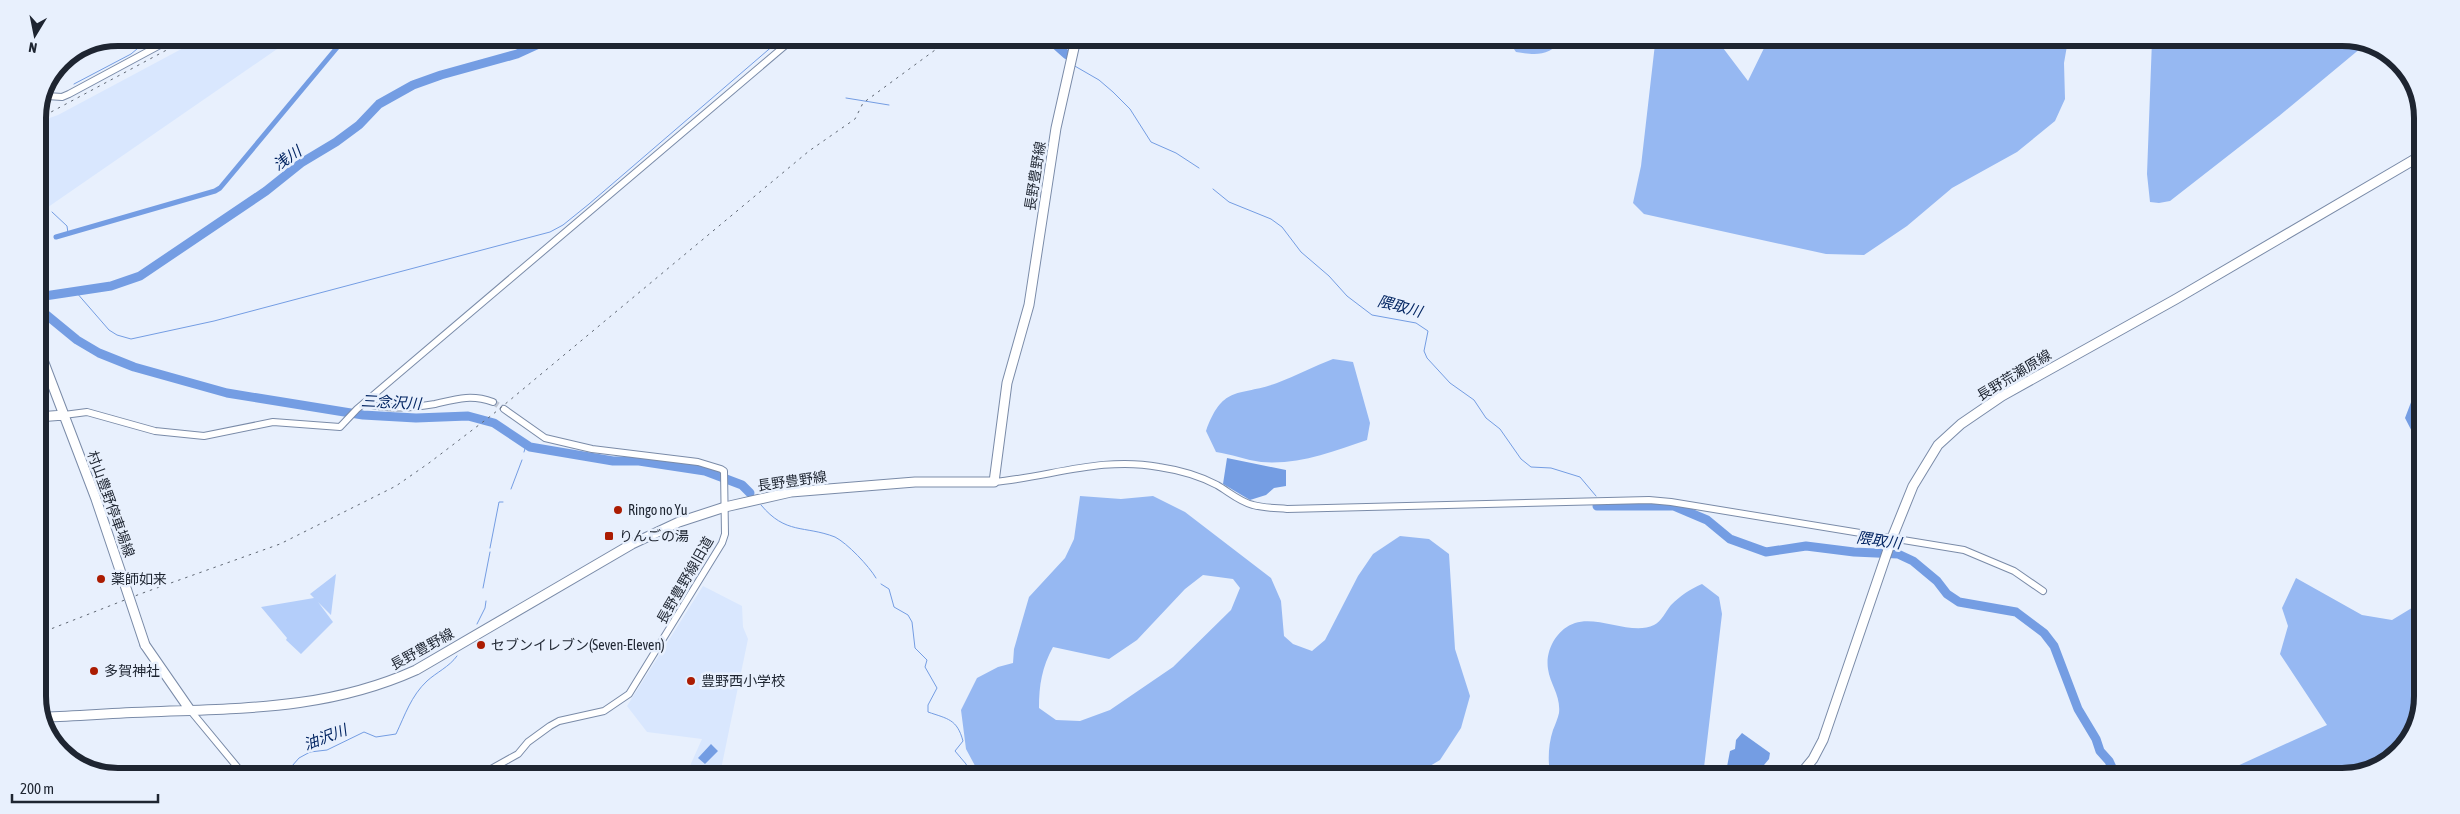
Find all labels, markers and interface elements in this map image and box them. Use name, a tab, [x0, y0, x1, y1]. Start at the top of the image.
north arrow	[10, 10, 60, 60]
text: N	[27, 39, 38, 56]
street label: 長野豊野線	[1022, 140, 1048, 212]
water label: 浅川	[270, 141, 306, 174]
water label: 隈取川	[1376, 292, 1426, 321]
street label: 長野荒瀬原線	[1974, 347, 2054, 403]
water label: 三念沢川	[361, 392, 423, 412]
street label: 村山豊野停車場線	[84, 449, 138, 559]
street label: 長野豊野線	[756, 468, 828, 494]
place label: Ringo no Yu	[628, 502, 688, 518]
marker: Ringo no Yu	[612, 504, 624, 516]
place label: りんごの湯	[619, 528, 689, 544]
water label: 隈取川	[1856, 528, 1904, 552]
marker: りんごの湯	[603, 530, 615, 542]
street label: 長野豊野線旧道	[654, 534, 716, 626]
place label: 薬師如来	[111, 571, 167, 587]
marker: 薬師如来	[95, 573, 107, 585]
street label: 長野豊野線	[388, 625, 456, 673]
place label: セブンイレブン(Seven-Eleven)	[491, 637, 665, 653]
marker: セブンイレブン(Seven-Eleven)	[475, 639, 487, 651]
place label: 多賀神社	[104, 663, 160, 679]
marker: 多賀神社	[88, 665, 100, 677]
place label: 豊野西小学校	[701, 673, 785, 689]
marker: 豊野西小学校	[685, 675, 697, 687]
water label: 油沢川	[301, 720, 351, 753]
scale bar	[12, 772, 159, 804]
text: 200 m	[20, 780, 54, 797]

